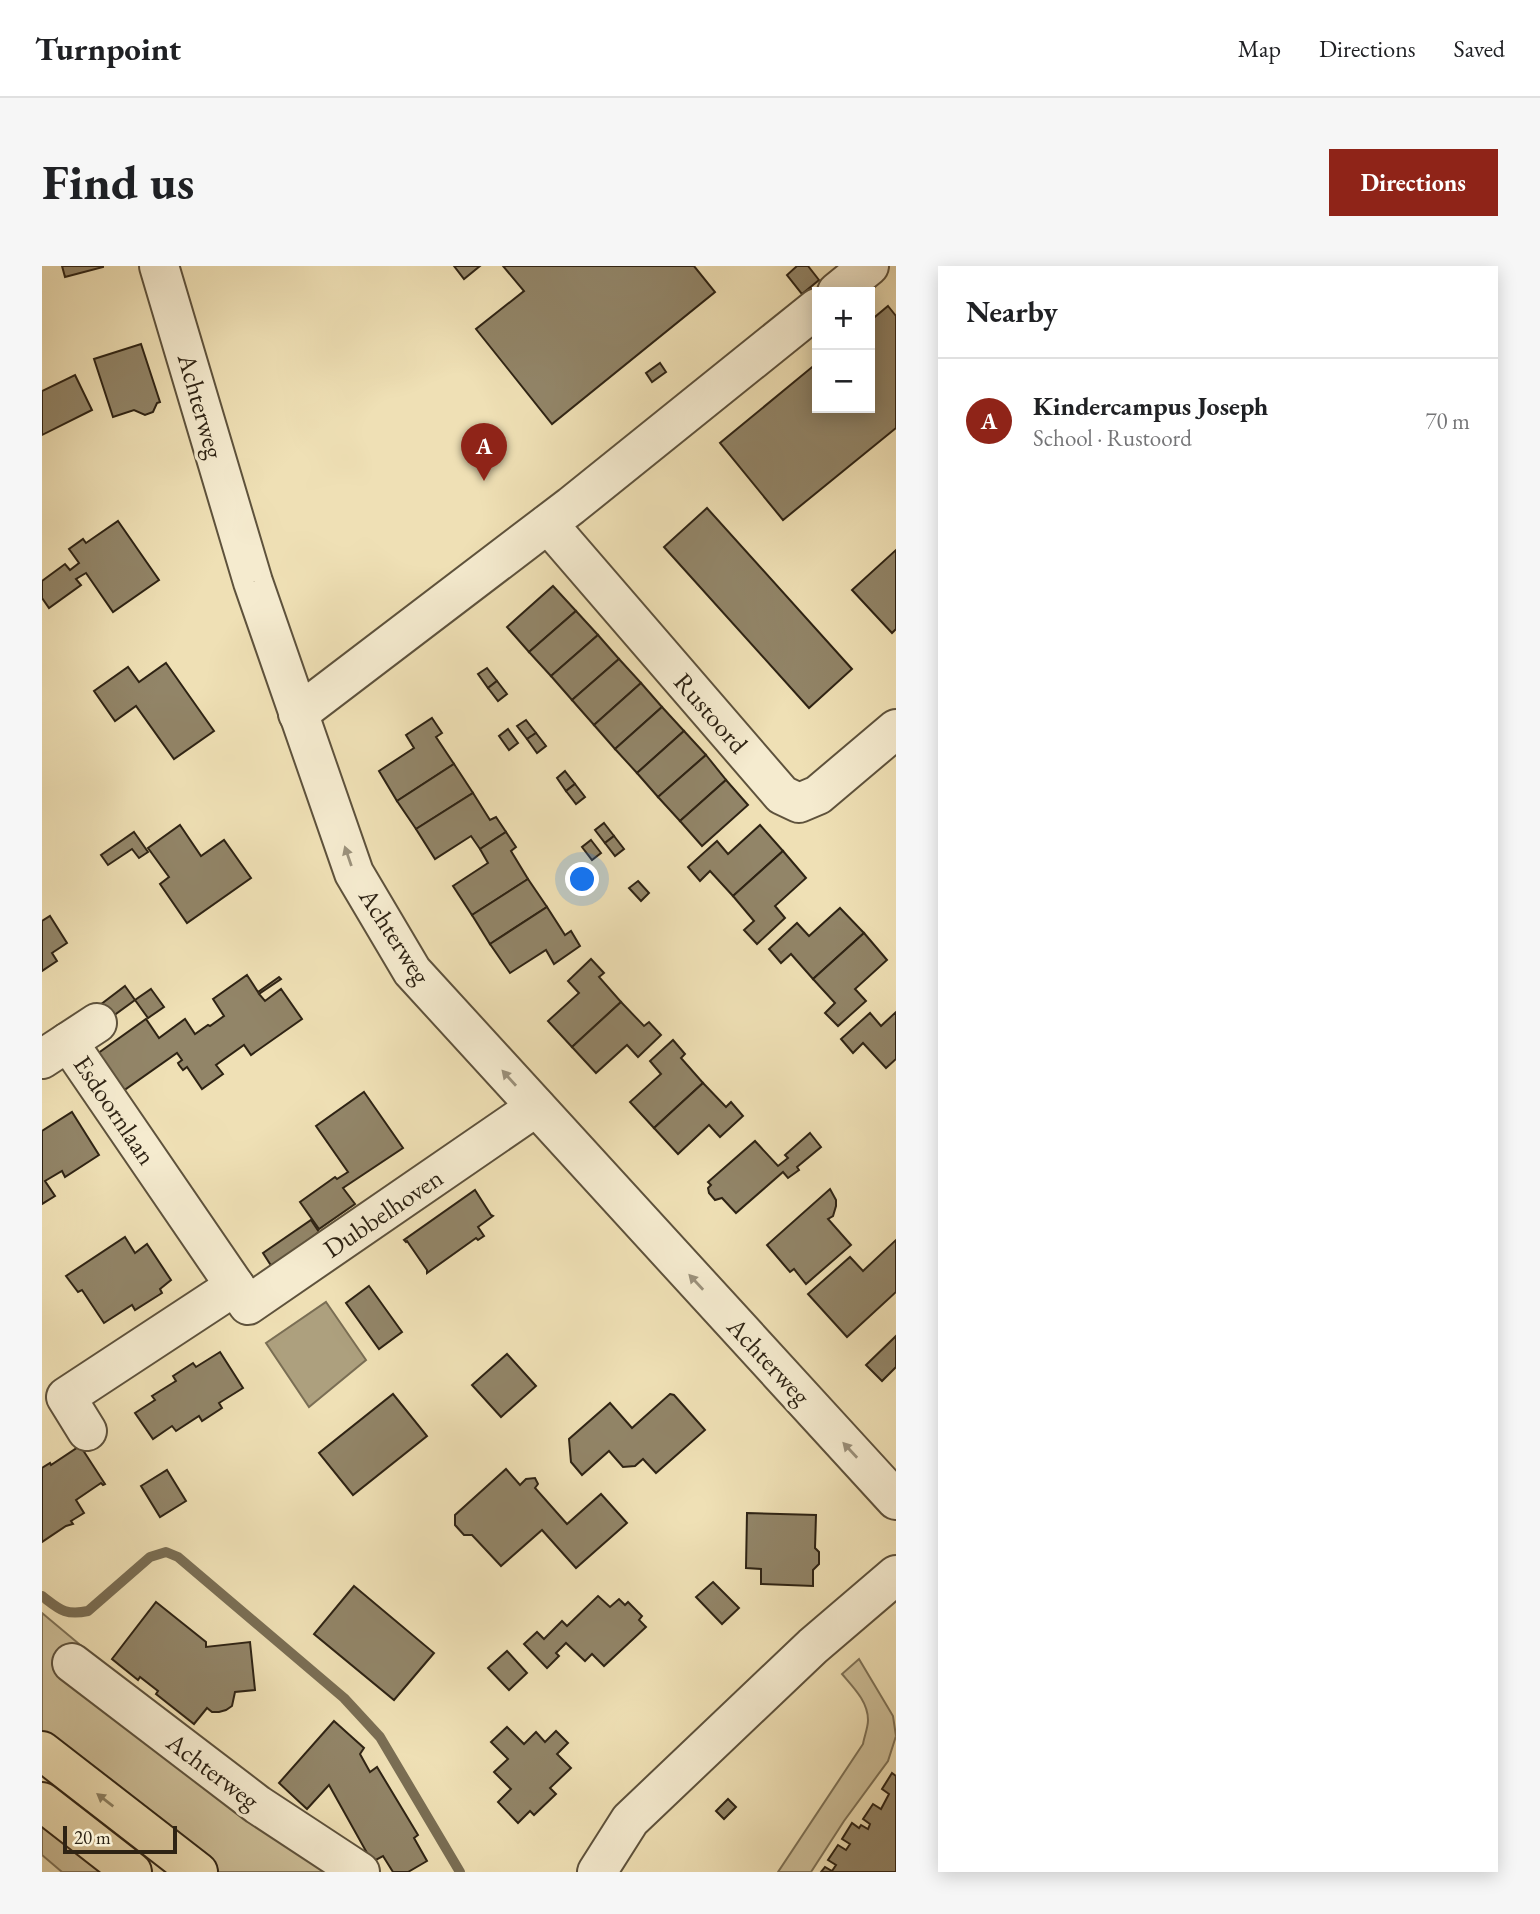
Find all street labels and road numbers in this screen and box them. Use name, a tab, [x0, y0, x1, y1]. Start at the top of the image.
street label: Achterweg	[170, 349, 232, 463]
street label: Rustoord	[667, 665, 756, 761]
street label: Achterweg	[351, 881, 439, 991]
street label: Esdoornlaan	[66, 1049, 164, 1172]
street label: Dubbelhoven	[317, 1160, 449, 1265]
street label: Achterweg	[719, 1309, 819, 1412]
street label: Achterweg	[159, 1724, 267, 1817]

